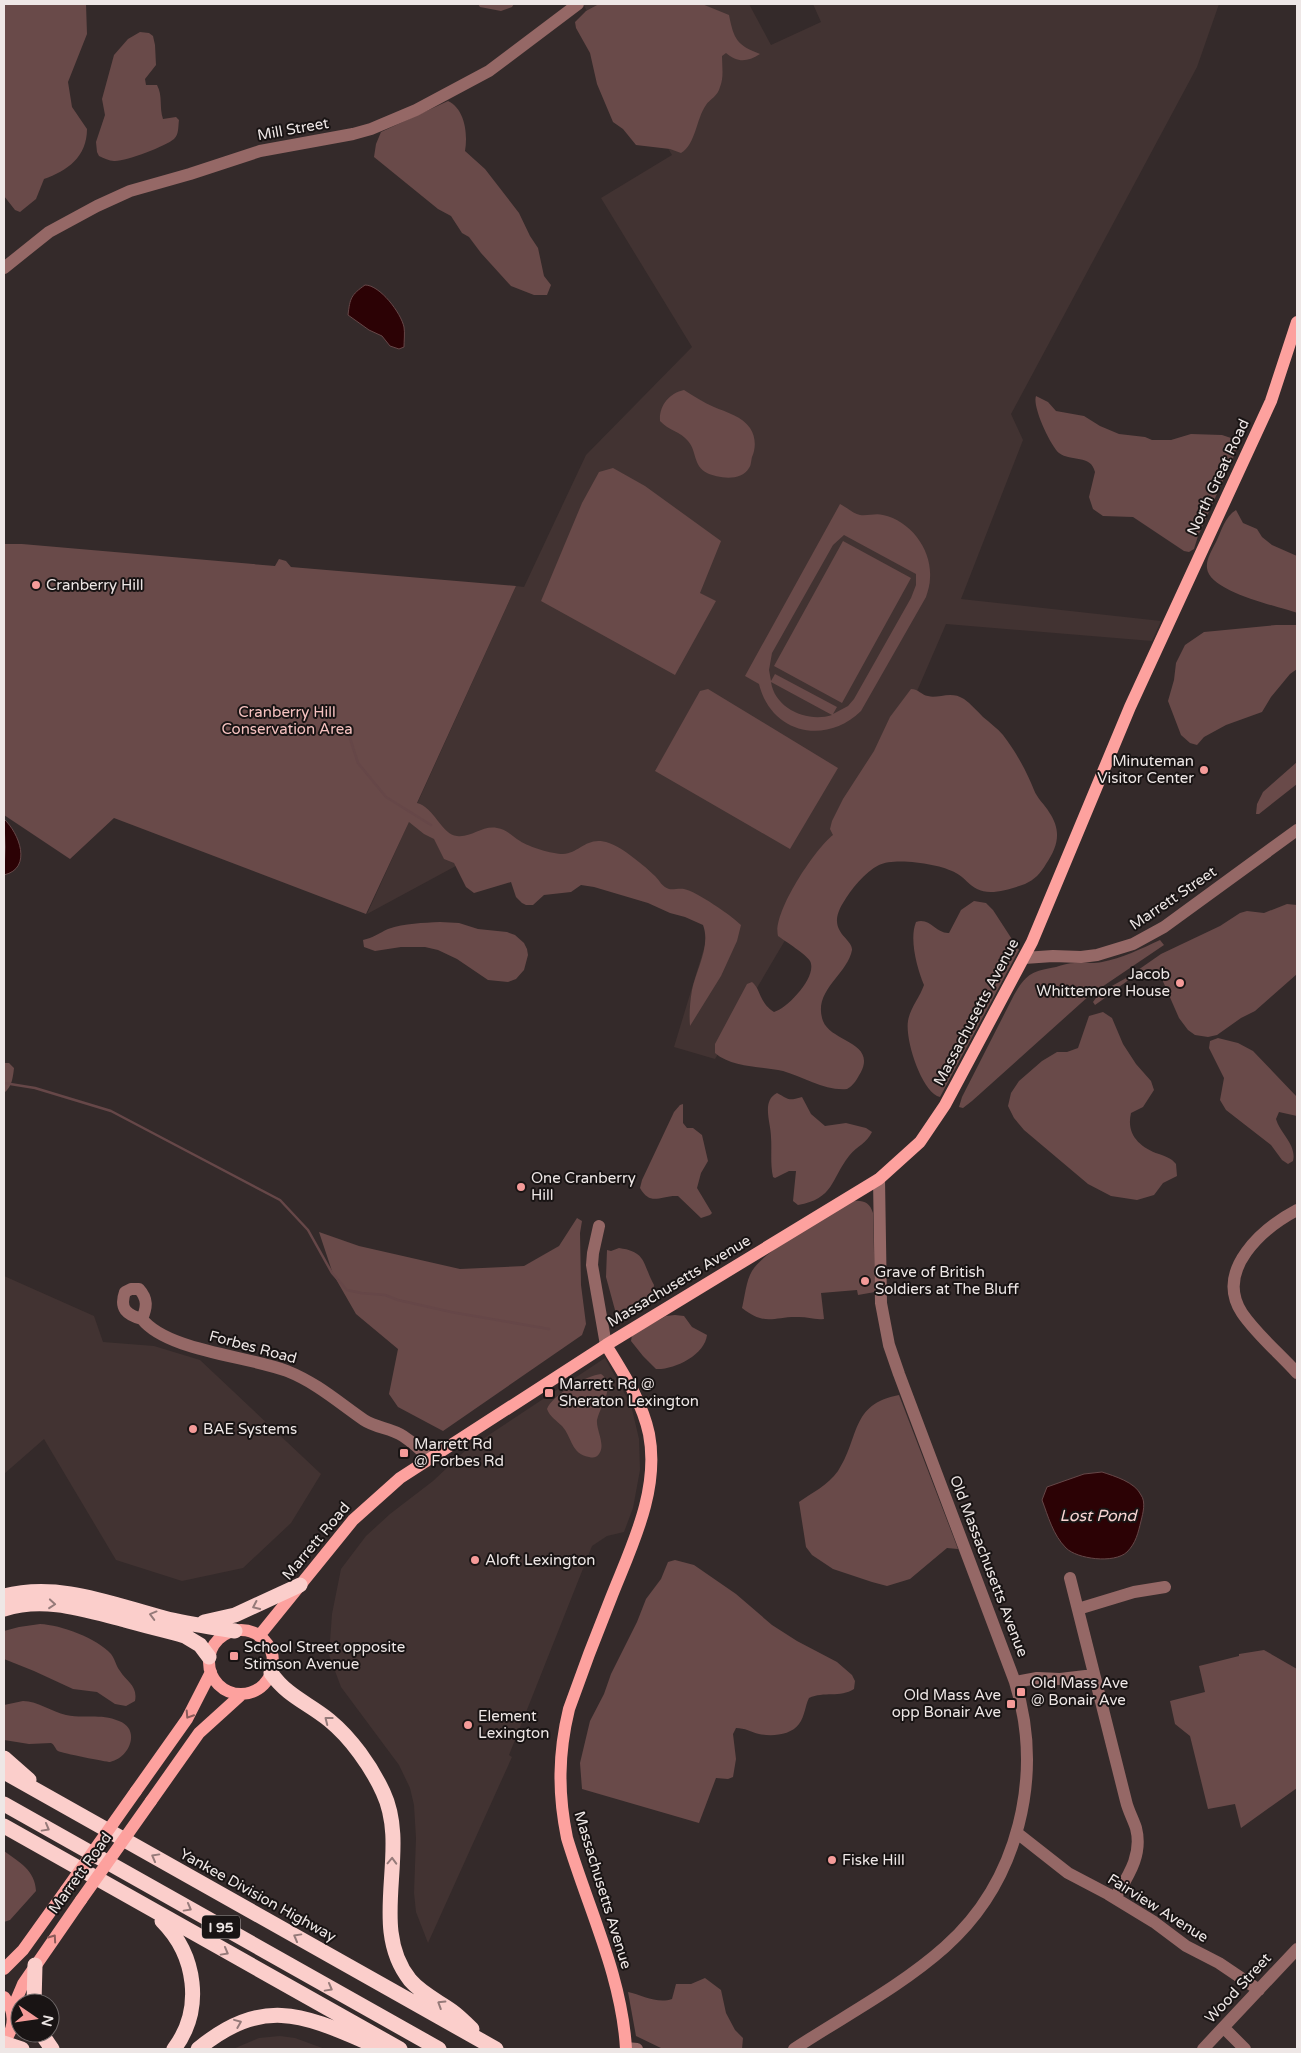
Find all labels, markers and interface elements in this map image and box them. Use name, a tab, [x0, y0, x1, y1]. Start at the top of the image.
street label: Mill Street	[256, 114, 330, 144]
street label: North Great Road	[1183, 416, 1253, 538]
place label: Cranberry Hill	[46, 576, 143, 594]
marker: Cranberry Hill	[30, 579, 42, 591]
park label: Cranberry Hill Conservation Area	[221, 703, 353, 738]
place label: Minuteman Visitor Center	[1097, 752, 1194, 787]
marker: Minuteman Visitor Center	[1198, 764, 1210, 776]
street label: Marrett Street	[1126, 862, 1220, 934]
street label: Massachusetts Avenue	[930, 935, 1022, 1089]
place label: Jacob Whittemore House	[1036, 965, 1170, 1000]
marker: Jacob Whittemore House	[1174, 977, 1186, 989]
place label: One Cranberry Hill	[531, 1169, 636, 1204]
marker: One Cranberry Hill	[515, 1181, 527, 1193]
street label: Massachusetts Avenue	[604, 1231, 754, 1331]
place label: Grave of British Soldiers at The Bluff	[875, 1263, 1019, 1298]
marker: Grave of British Soldiers at The Bluff	[859, 1275, 871, 1287]
street label: Forbes Road	[207, 1327, 299, 1367]
place label: Marrett Rd @ Sheraton Lexington	[559, 1375, 699, 1410]
marker: Marrett Rd @ Sheraton Lexington	[543, 1387, 555, 1399]
place label: BAE Systems	[203, 1420, 297, 1438]
marker: BAE Systems	[187, 1423, 199, 1435]
place label: Marrett Rd @ Forbes Rd	[414, 1435, 504, 1470]
marker: Marrett Rd @ Forbes Rd	[398, 1447, 410, 1459]
street label: Old Massachusetts Avenue	[946, 1473, 1032, 1659]
street label: Marrett Road	[278, 1499, 354, 1583]
water label: Lost Pond	[1060, 1506, 1138, 1526]
place label: Aloft Lexington	[485, 1551, 595, 1569]
marker: Aloft Lexington	[469, 1554, 481, 1566]
one-way arrow	[48, 1598, 56, 1609]
one-way arrow	[252, 1600, 261, 1610]
one-way arrow	[148, 1610, 157, 1621]
place label: School Street opposite Stimson Avenue	[244, 1638, 405, 1673]
marker: School Street opposite Stimson Avenue	[228, 1650, 240, 1662]
place label: Old Mass Ave @ Bonair Ave	[1031, 1674, 1128, 1709]
place label: Old Mass Ave opp Bonair Ave	[892, 1686, 1001, 1721]
marker: Old Mass Ave @ Bonair Ave	[1015, 1686, 1027, 1698]
marker: Old Mass Ave opp Bonair Ave	[1005, 1698, 1017, 1710]
place label: Element Lexington	[478, 1707, 549, 1742]
one-way arrow	[186, 1710, 195, 1719]
one-way arrow	[325, 1717, 334, 1725]
marker: Element Lexington	[462, 1719, 474, 1731]
street label: Massachusetts Avenue	[570, 1809, 636, 1971]
one-way arrow	[41, 1822, 50, 1832]
street label: Marrett Road	[45, 1829, 115, 1917]
street label: Yankee Division Highway	[177, 1844, 339, 1946]
place label: Fiske Hill	[842, 1851, 905, 1869]
one-way arrow	[151, 1853, 160, 1863]
marker: Fiske Hill	[826, 1854, 838, 1866]
one-way arrow	[387, 1857, 397, 1864]
street label: Fairview Avenue	[1104, 1870, 1212, 1946]
one-way arrow	[182, 1902, 191, 1912]
road number: I 95	[202, 1915, 240, 1938]
one-way arrow	[293, 1933, 302, 1943]
one-way arrow	[48, 1935, 56, 1944]
one-way arrow	[220, 1945, 229, 1955]
street label: Wood Street	[1201, 1949, 1275, 2027]
one-way arrow	[324, 1981, 333, 1991]
north arrow	[10, 1993, 60, 2043]
one-way arrow	[437, 2001, 446, 2011]
text: N	[38, 2013, 57, 2028]
one-way arrow	[234, 2019, 242, 2029]

